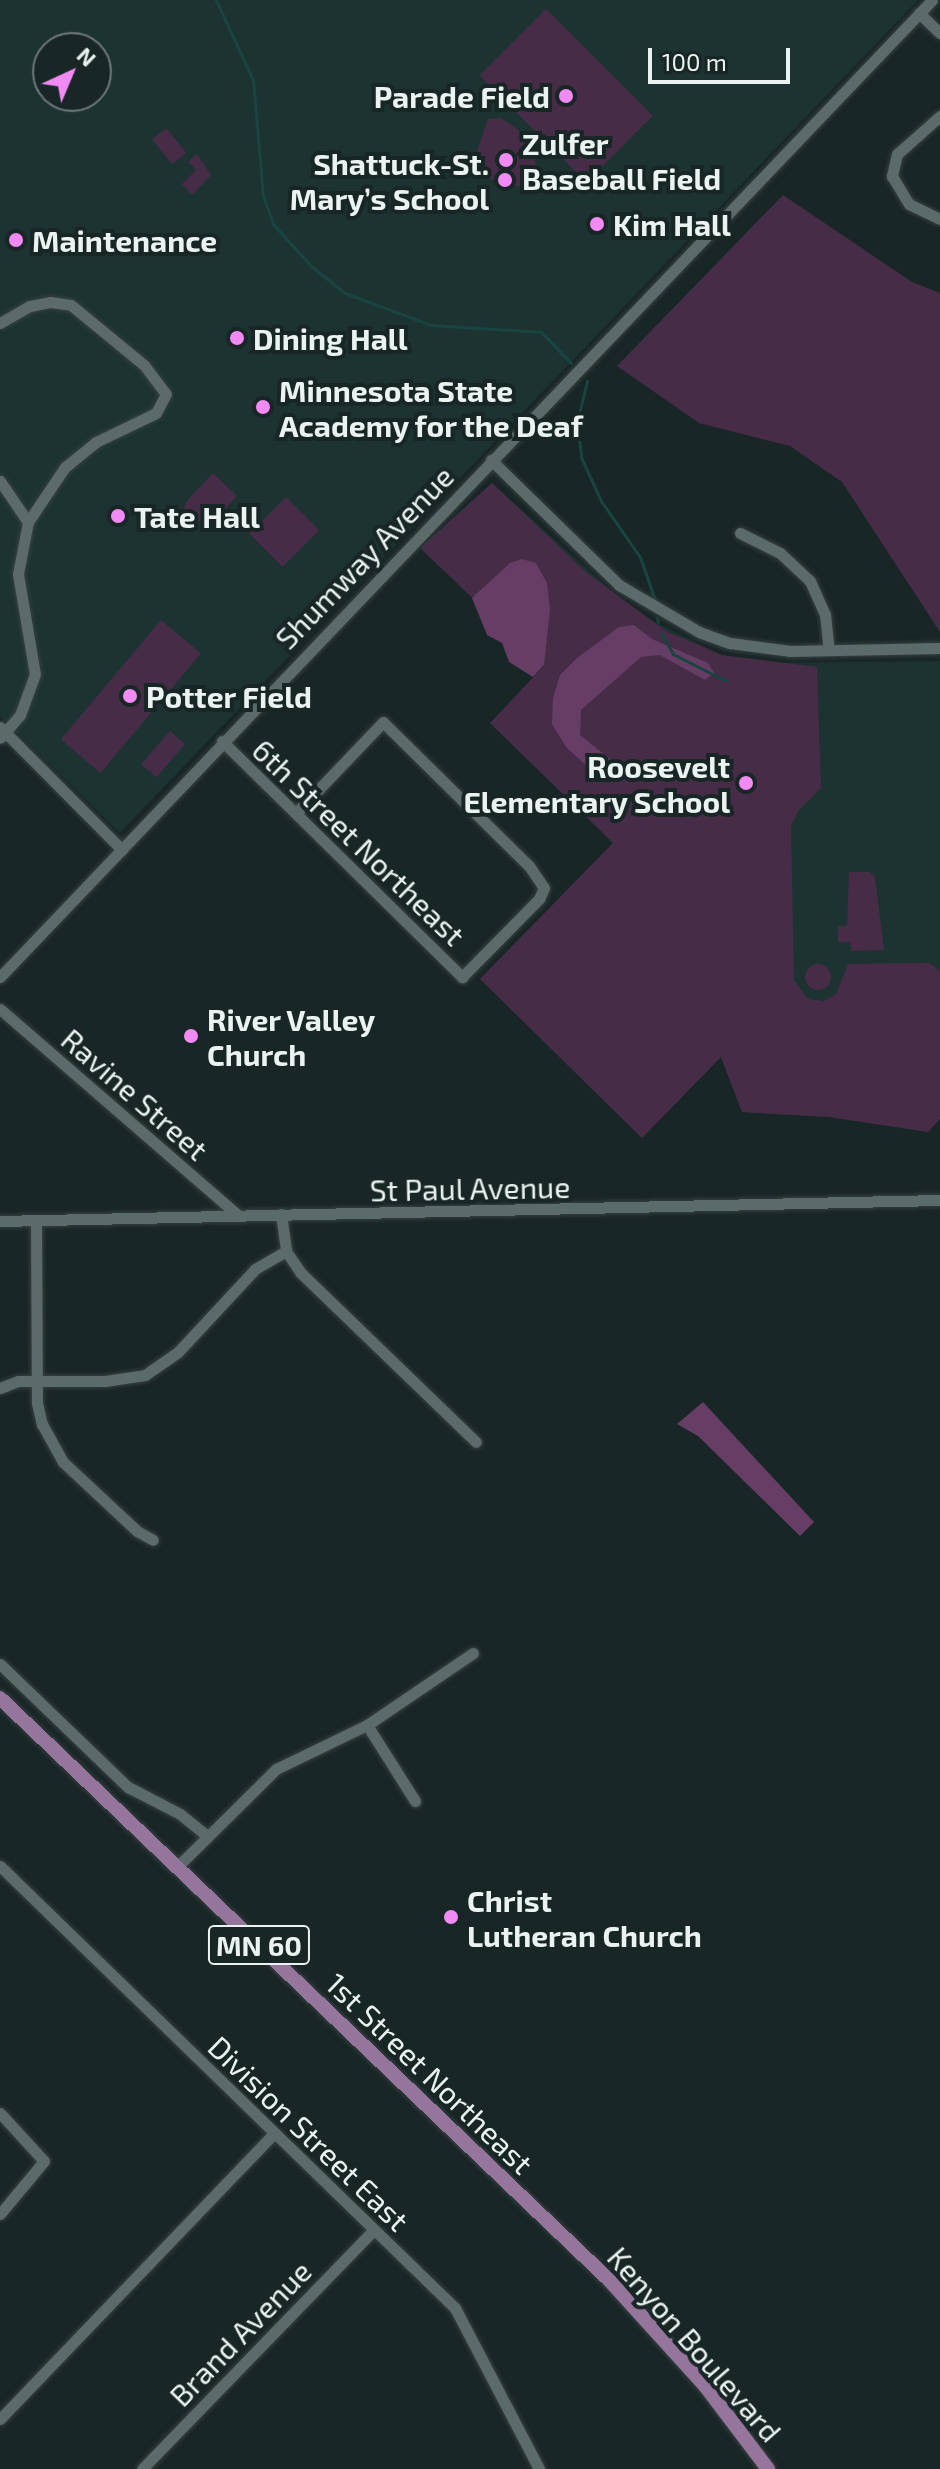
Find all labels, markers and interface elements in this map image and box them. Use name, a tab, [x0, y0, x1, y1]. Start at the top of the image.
north arrow	[32, 32, 112, 112]
scale bar	[652, 32, 794, 82]
text: N	[73, 41, 102, 71]
text: 100 m	[662, 47, 727, 76]
place label: Parade Field	[374, 78, 550, 114]
marker: Parade Field	[557, 87, 575, 105]
place label: Zulfer Baseball Field	[522, 125, 722, 196]
place label: Shattuck-St. Mary’s School	[290, 145, 489, 216]
marker: Zulfer Baseball Field	[497, 151, 515, 169]
marker: Shattuck-St. Mary’s School	[496, 171, 514, 189]
place label: Kim Hall	[613, 206, 731, 242]
marker: Kim Hall	[588, 215, 606, 233]
place label: Maintenance	[32, 222, 217, 258]
marker: Maintenance	[7, 231, 25, 249]
place label: Dining Hall	[253, 320, 408, 356]
marker: Dining Hall	[228, 329, 246, 347]
place label: Minnesota State Academy for the Deaf	[279, 372, 585, 442]
marker: Minnesota State Academy for the Deaf	[254, 398, 272, 416]
street label: Shumway Avenue	[267, 458, 461, 656]
place label: Tate Hall	[134, 498, 260, 534]
marker: Tate Hall	[109, 507, 127, 525]
place label: Potter Field	[146, 678, 313, 714]
marker: Potter Field	[121, 687, 139, 705]
street label: 6th Street Northeast	[245, 731, 473, 953]
place label: Roosevelt Elementary School	[463, 748, 730, 818]
marker: Roosevelt Elementary School	[737, 774, 755, 792]
place label: River Valley Church	[207, 1001, 376, 1072]
street label: Ravine Street	[55, 1021, 215, 1167]
marker: River Valley Church	[182, 1027, 200, 1045]
street label: St Paul Avenue	[369, 1168, 571, 1208]
place label: Christ Lutheran Church	[467, 1882, 702, 1952]
marker: Christ Lutheran Church	[442, 1908, 460, 1926]
road number: MN 60	[207, 1921, 311, 1969]
street label: 1st Street Northeast	[319, 1965, 541, 2181]
street label: Division Street East	[201, 2028, 417, 2238]
street label: Kenyon Boulevard	[601, 2239, 789, 2449]
street label: Brand Avenue	[161, 2253, 319, 2413]

